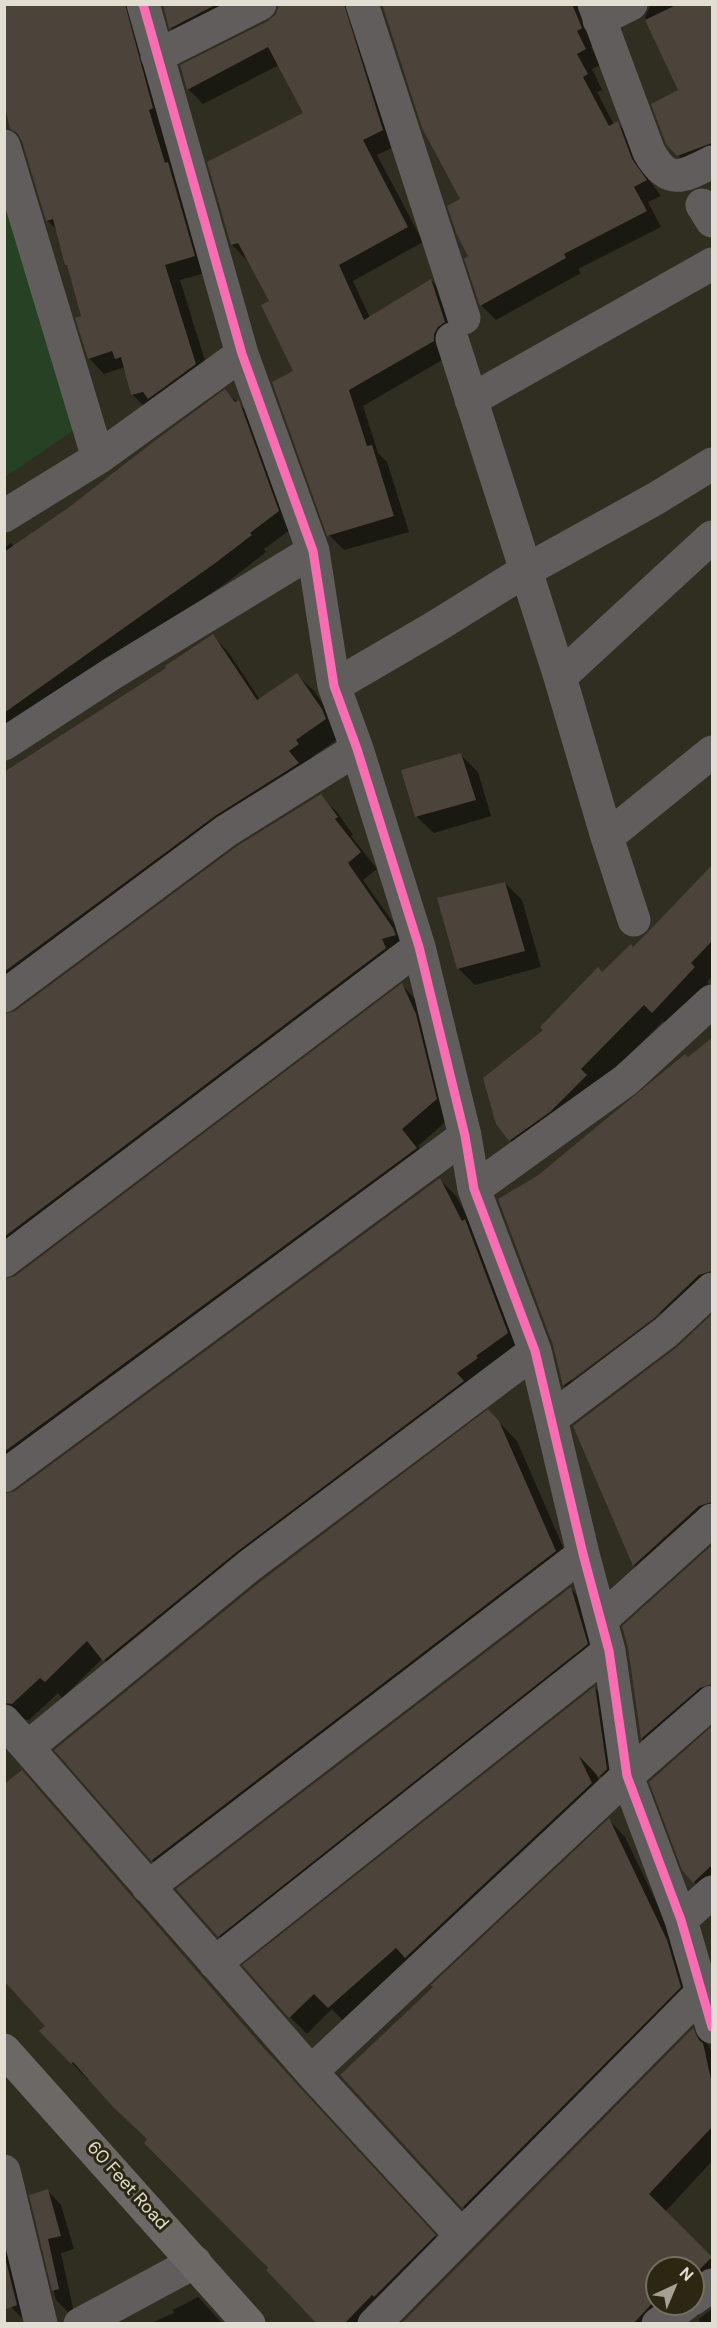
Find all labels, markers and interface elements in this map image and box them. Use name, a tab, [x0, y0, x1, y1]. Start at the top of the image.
street label: 60 Feet Road	[82, 2137, 172, 2235]
north arrow	[645, 2256, 705, 2316]
text: N	[675, 2263, 698, 2286]

